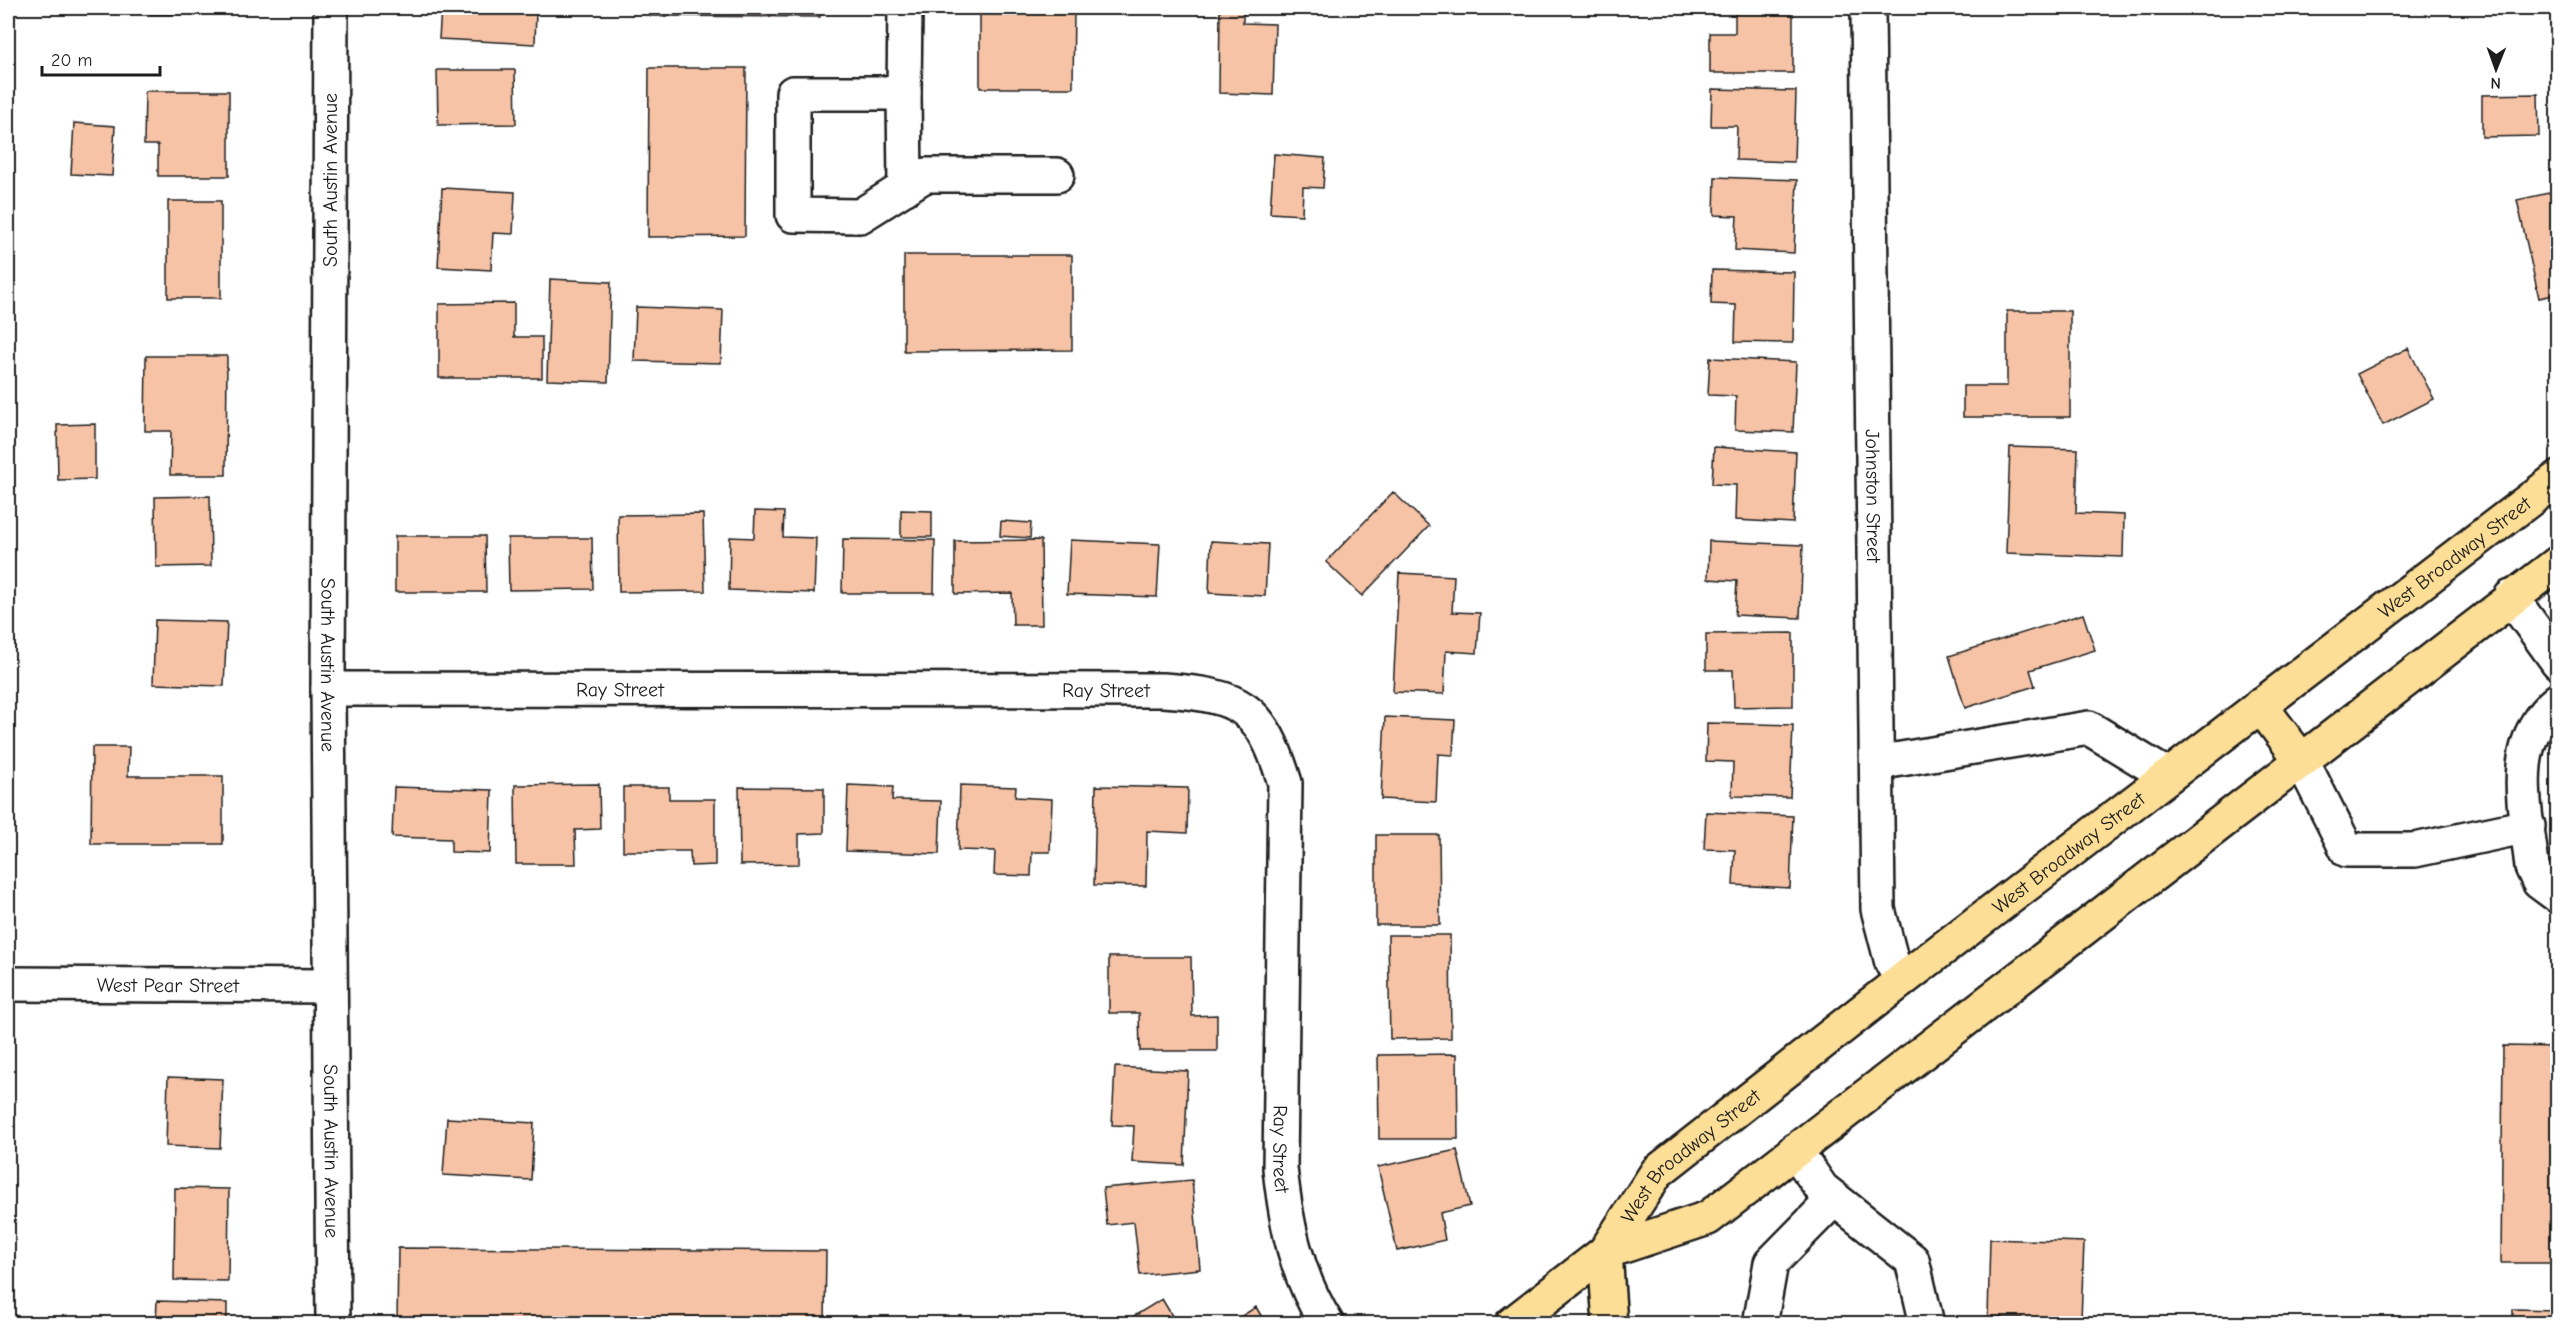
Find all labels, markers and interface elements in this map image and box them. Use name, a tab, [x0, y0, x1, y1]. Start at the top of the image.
scale bar	[42, 39, 160, 77]
north arrow	[2466, 39, 2526, 99]
text: 20 m	[51, 50, 92, 71]
text: N	[2490, 74, 2501, 92]
street label: South Austin Avenue	[319, 93, 342, 267]
street label: Johnston Street	[1861, 429, 1886, 564]
street label: West Broadway Street	[2374, 491, 2536, 623]
street label: South Austin Avenue	[316, 578, 340, 752]
street label: Ray Street	[576, 678, 665, 701]
street label: Ray Street	[1062, 678, 1151, 701]
street label: West Broadway Street	[1988, 786, 2150, 918]
street label: West Pear Street	[97, 973, 240, 997]
street label: South Austin Avenue	[319, 1064, 344, 1238]
street label: West Broadway Street	[1616, 1083, 1766, 1227]
street label: Ray Street	[1268, 1105, 1295, 1196]

